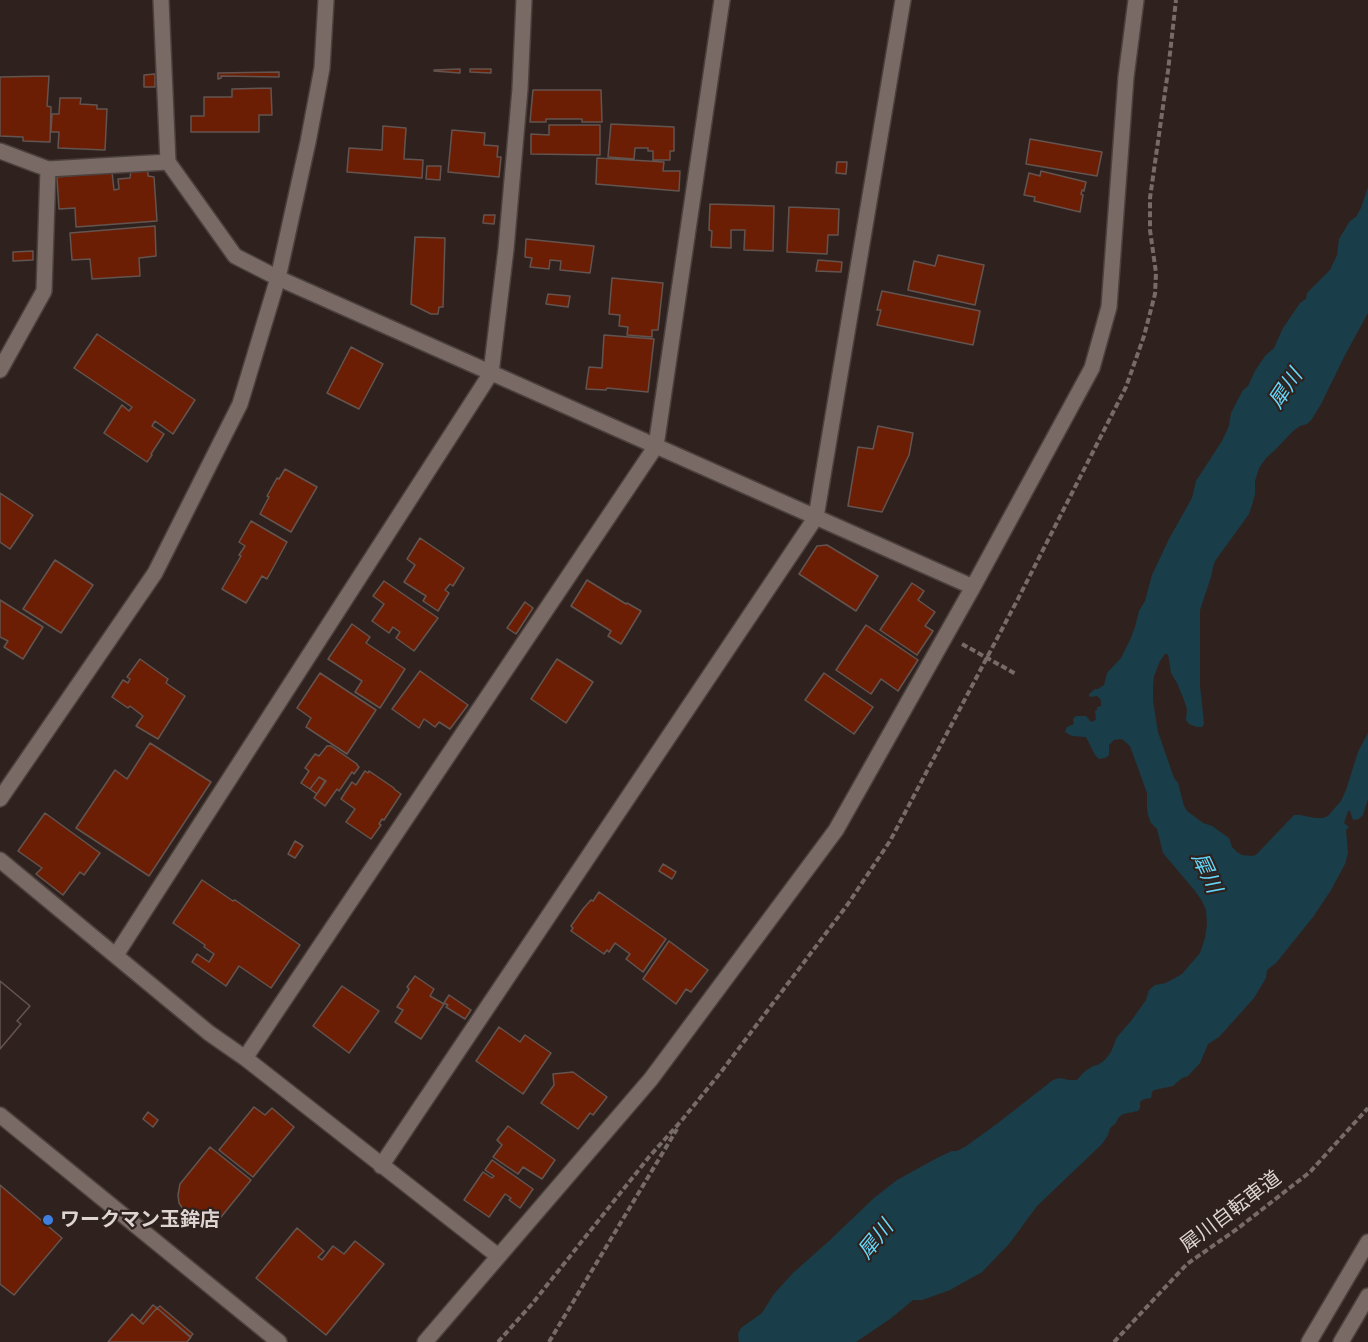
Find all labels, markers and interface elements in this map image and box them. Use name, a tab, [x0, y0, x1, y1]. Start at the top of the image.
water label: 犀川	[1264, 365, 1308, 413]
water label: 犀川	[1186, 849, 1226, 897]
street label: 犀川自転車道	[1176, 1166, 1286, 1258]
place label: ワークマン玉鉾店	[60, 1208, 220, 1232]
marker: ワークマン玉鉾店	[41, 1213, 55, 1227]
water label: 犀川	[853, 1216, 899, 1264]

